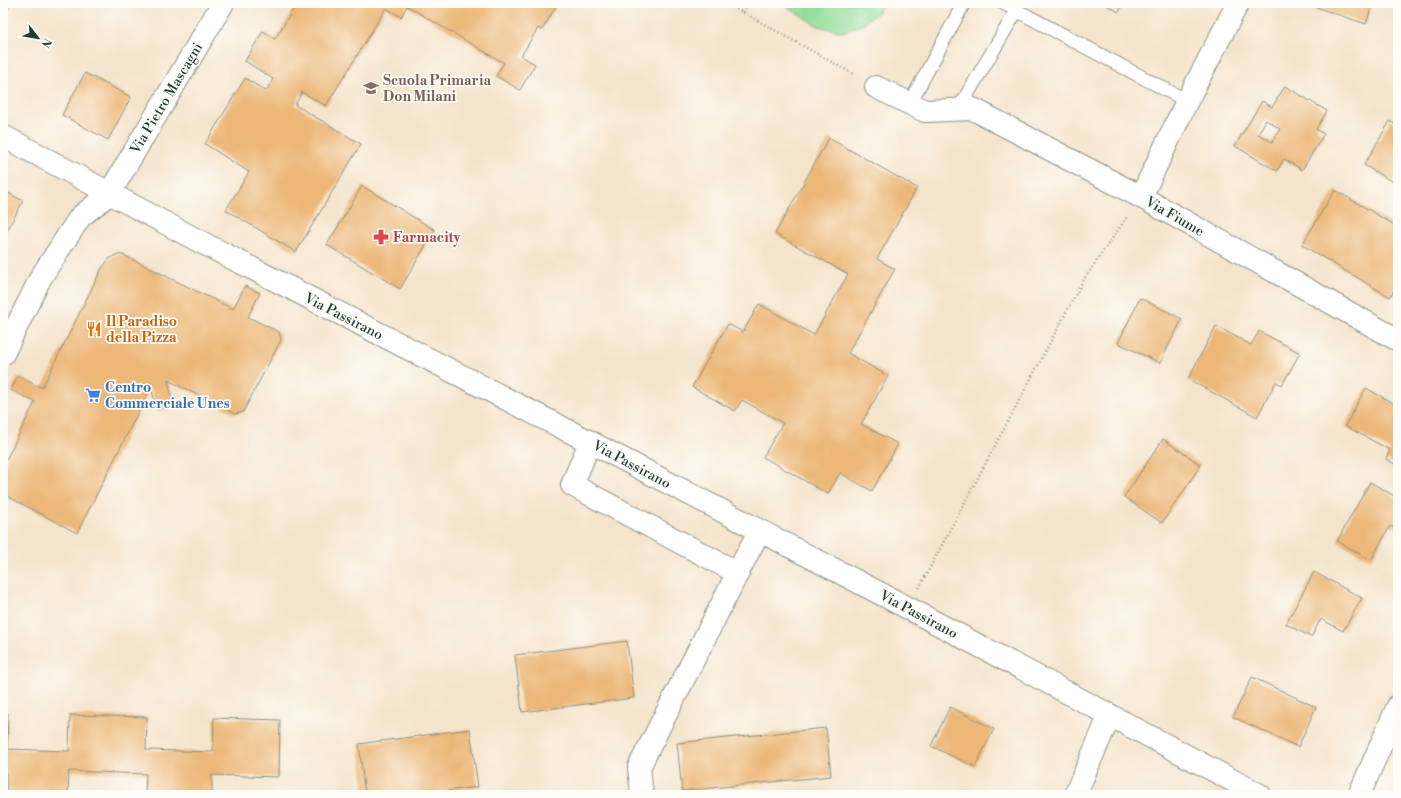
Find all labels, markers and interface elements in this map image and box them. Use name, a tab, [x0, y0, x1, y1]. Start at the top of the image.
north arrow	[18, 18, 58, 58]
text: N	[37, 35, 54, 50]
street label: Via Pietro Mascagni	[126, 39, 207, 158]
place label: Scuola Primaria Don Milani	[383, 72, 491, 106]
school or university icon: Scuola Primaria Don Milani	[362, 79, 380, 97]
street label: Via Fiume	[1141, 192, 1207, 241]
pharmacy icon: Farmacity	[372, 228, 390, 246]
place label: Farmacity	[393, 229, 462, 247]
street label: Via Passirano	[300, 289, 386, 344]
place label: Il Paradiso della Pizza	[106, 313, 177, 347]
restaurant icon: Il Paradiso della Pizza	[85, 320, 103, 338]
place label: Centro Commerciale Unes	[105, 379, 230, 413]
supermarket icon: Centro Commerciale Unes	[84, 386, 102, 404]
street label: Via Passirano	[588, 436, 674, 493]
street label: Via Passirano	[875, 586, 961, 643]

